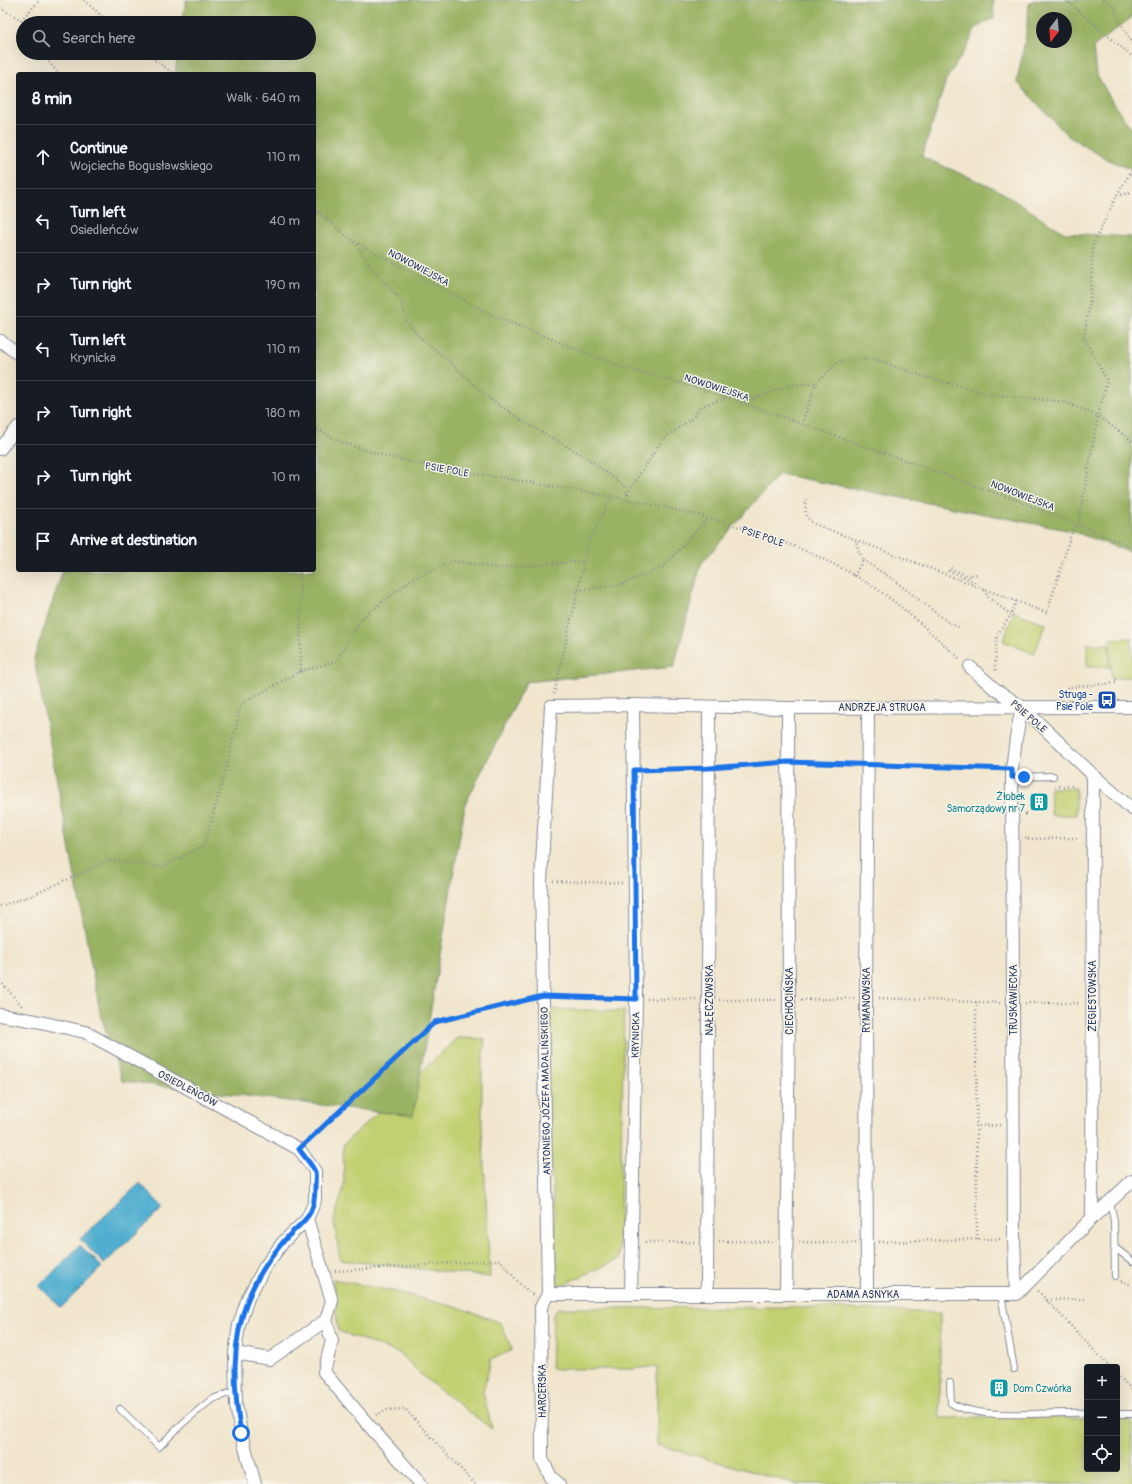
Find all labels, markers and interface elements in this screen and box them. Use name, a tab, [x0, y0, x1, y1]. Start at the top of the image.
north arrow	[1036, 12, 1072, 48]
search box	[16, 16, 316, 60]
icon: search	[30, 27, 52, 49]
text: Search here	[62, 29, 135, 48]
text: 8 min	[32, 88, 72, 109]
text: Walk · 640 m	[226, 90, 300, 106]
text: Continue	[70, 139, 128, 158]
icon: ahead	[32, 146, 54, 168]
text: 110 m	[267, 149, 300, 165]
text: Wojciecha Bogusławskiego	[70, 158, 213, 174]
text: Turn left	[70, 203, 126, 222]
icon: left	[32, 210, 54, 232]
text: 40 m	[269, 213, 300, 229]
text: Osiedleńców	[70, 222, 139, 238]
street label: NOWOWIEJSKA	[386, 247, 452, 289]
icon: right	[32, 274, 54, 296]
text: Turn right	[70, 275, 131, 294]
text: 190 m	[265, 277, 300, 293]
text: Turn left	[70, 331, 126, 350]
icon: left	[32, 338, 54, 360]
text: 110 m	[267, 341, 300, 357]
text: Krynicka	[70, 350, 116, 366]
street label: NOWOWIEJSKA	[683, 372, 751, 404]
icon: right	[32, 402, 54, 424]
text: Turn right	[70, 403, 131, 422]
text: 180 m	[265, 405, 300, 421]
street label: PSIE POLE	[424, 460, 470, 480]
icon: right	[32, 466, 54, 488]
text: Turn right	[70, 467, 131, 486]
text: 10 m	[272, 469, 300, 485]
street label: NOWOWIEJSKA	[989, 478, 1057, 514]
street label: PSIE POLE	[740, 524, 786, 550]
icon: arrive	[32, 530, 54, 552]
text: Arrive at destination	[70, 531, 197, 550]
place label: Struga - Psie Pole	[1056, 689, 1093, 713]
bus stop icon: Struga - Psie Pole	[1096, 689, 1118, 711]
street label: PSIE POLE	[1008, 698, 1049, 736]
street label: ANDRZEJA STRUGA	[838, 702, 926, 714]
route end	[1015, 768, 1033, 786]
place label: Żłobek Samorządowy nr 7	[946, 791, 1026, 815]
building icon: Żłobek Samorządowy nr 7	[1028, 791, 1050, 813]
street label: ŻEGIESTOWSKA	[1087, 960, 1099, 1032]
street label: NAŁĘCZOWSKA	[704, 964, 716, 1035]
street label: TRUSKAWIECKA	[1008, 964, 1020, 1035]
street label: CIECHOCIŃSKA	[783, 967, 796, 1035]
street label: RYMANOWSKA	[861, 967, 873, 1033]
street label: ANTONIEGO JÓZEFA MADALIŃSKIEGO	[537, 1007, 553, 1175]
street label: KRYNICKA	[630, 1011, 642, 1058]
street label: OSIEDLEŃCÓW	[156, 1066, 221, 1110]
street label: ADAMA ASNYKA	[827, 1289, 900, 1301]
street label: HARCERSKA	[537, 1363, 549, 1418]
map controls	[1084, 1364, 1120, 1472]
button: +	[1084, 1364, 1120, 1400]
building icon: Dom Czwórka	[988, 1377, 1010, 1399]
place label: Dom Czwórka	[1013, 1383, 1072, 1395]
button: −	[1084, 1400, 1120, 1436]
route start	[232, 1424, 250, 1442]
button: locate	[1084, 1436, 1120, 1472]

